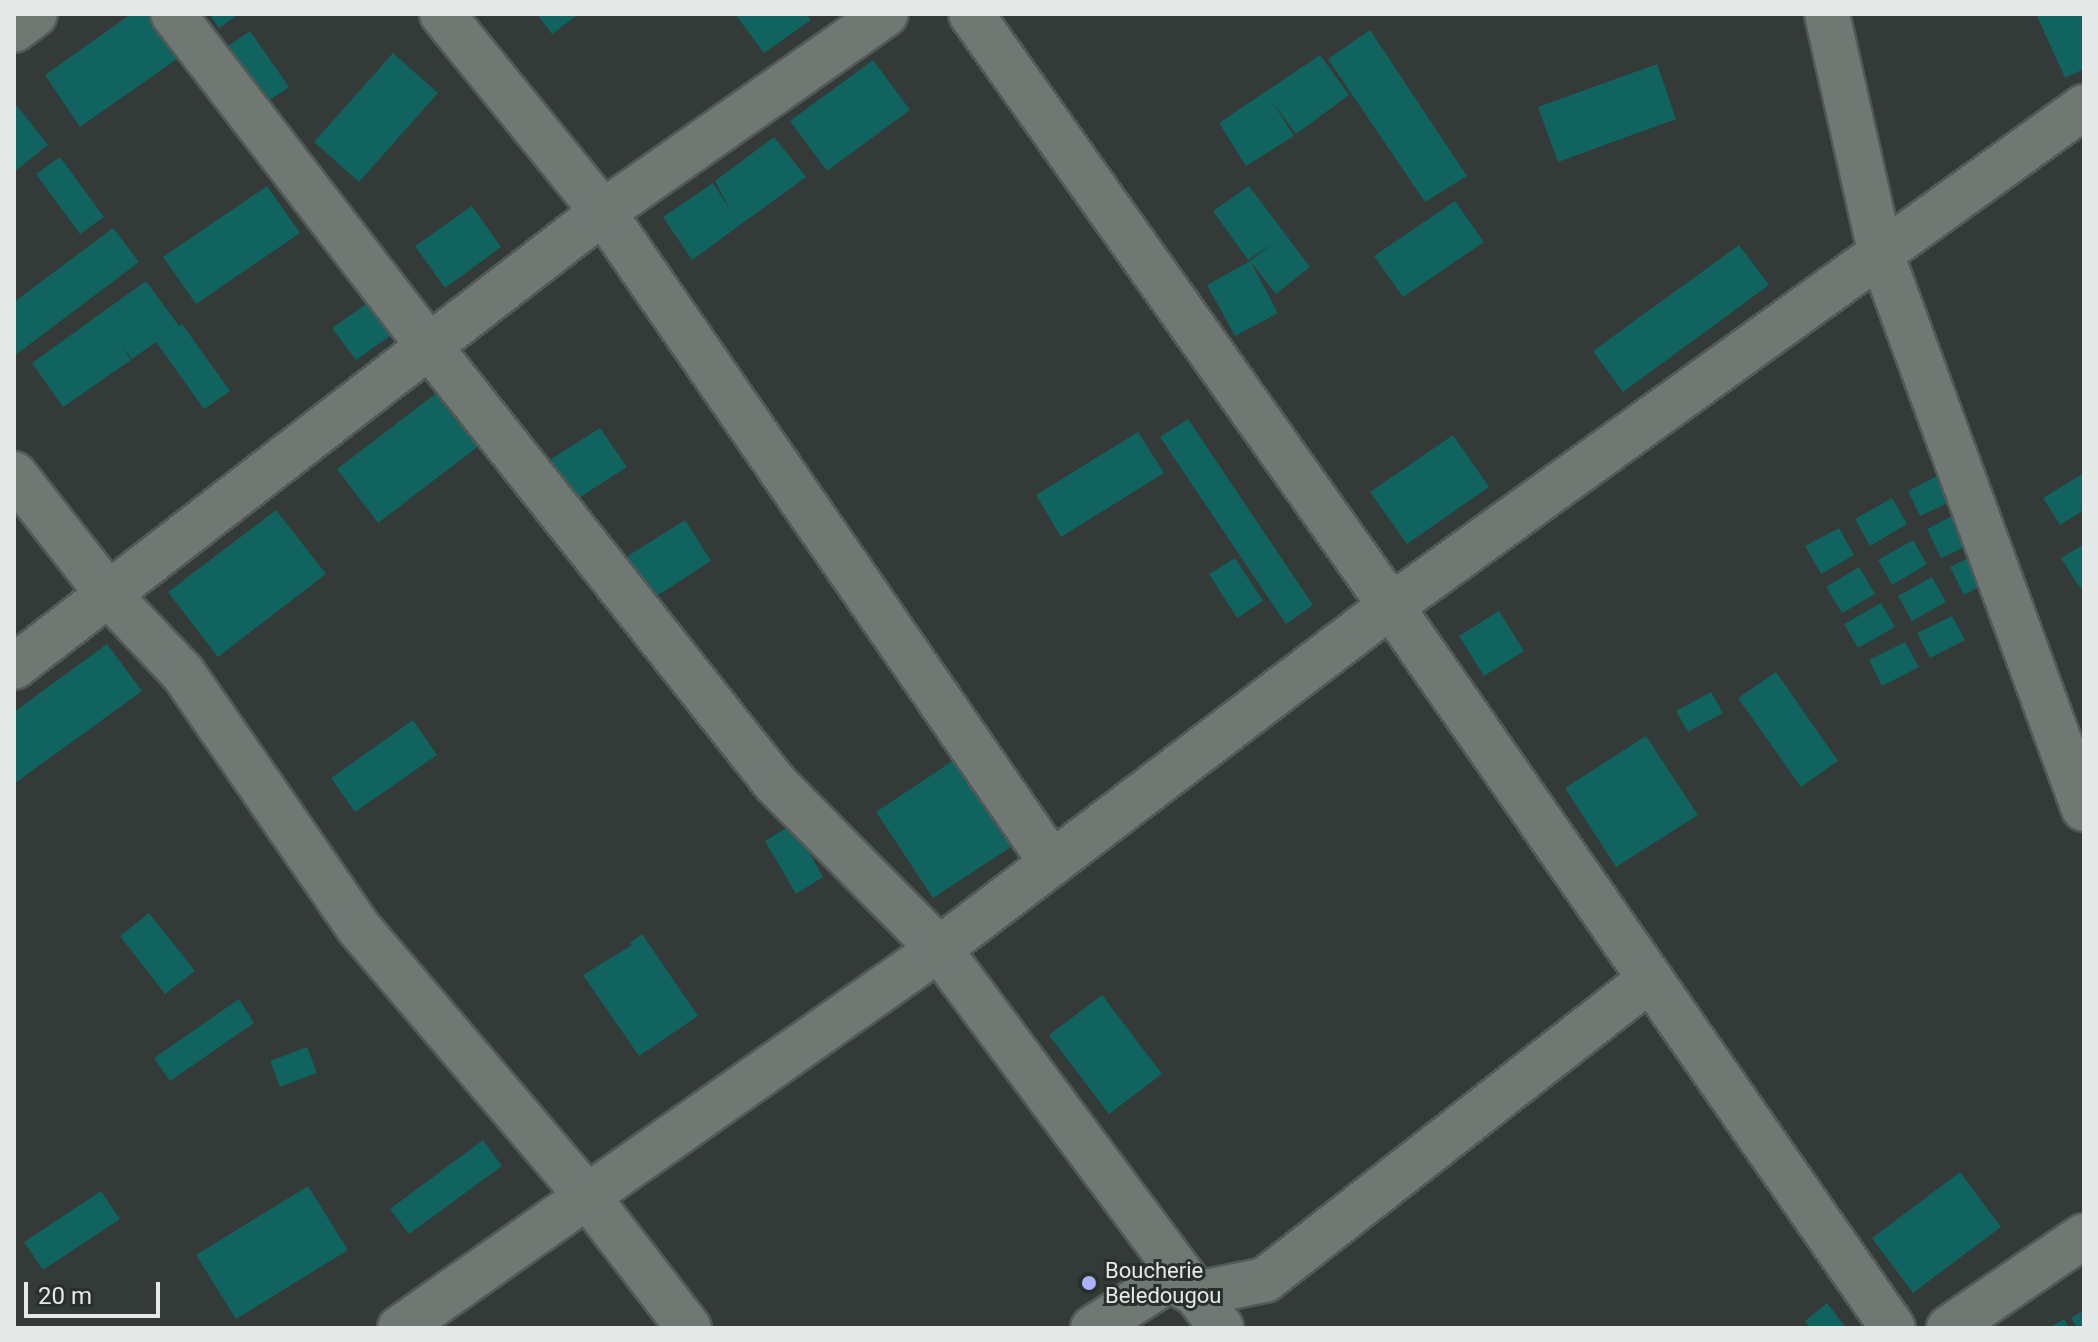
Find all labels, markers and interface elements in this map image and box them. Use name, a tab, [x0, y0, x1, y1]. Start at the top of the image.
place label: Boucherie Beledougou	[1105, 1257, 1221, 1308]
scale bar	[28, 1266, 164, 1316]
marker: Boucherie Beledougou	[1080, 1274, 1098, 1292]
text: 20 m	[38, 1282, 92, 1310]

